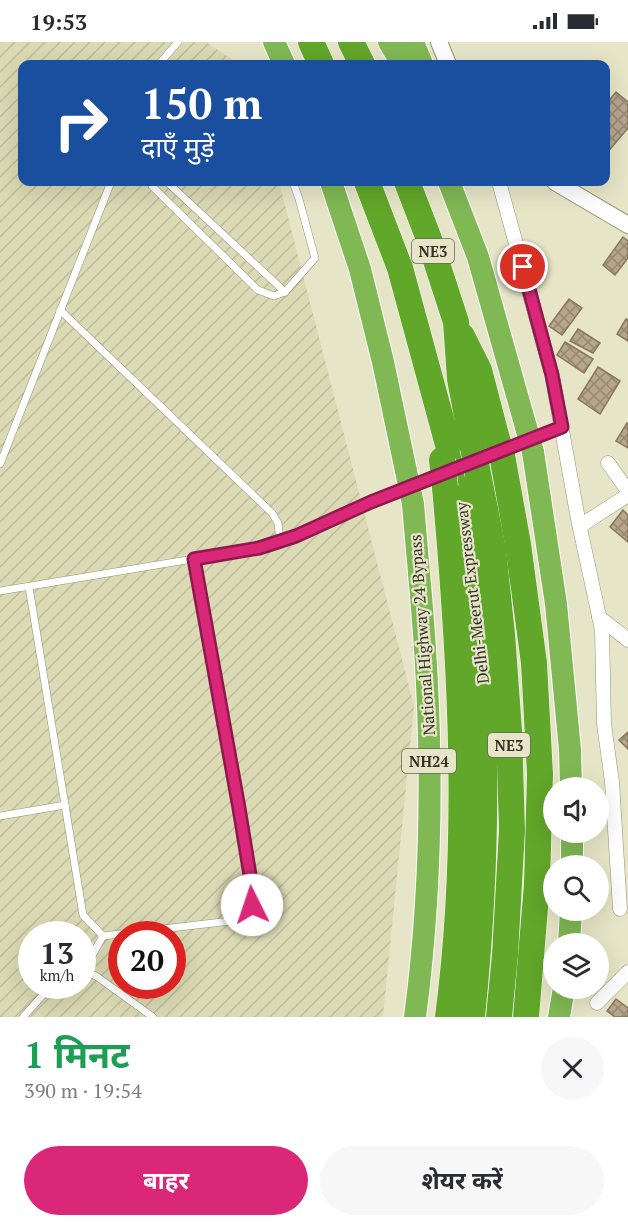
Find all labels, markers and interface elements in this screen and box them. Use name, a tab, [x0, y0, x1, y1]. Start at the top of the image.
text: 19:53	[30, 7, 87, 36]
text: 150 m	[141, 75, 262, 131]
icon: right	[42, 84, 120, 162]
text: दाएँ मुड़ें	[141, 129, 214, 165]
road number: NE3	[412, 239, 454, 263]
pin	[497, 241, 548, 292]
icon: arrive	[506, 250, 539, 283]
street label: Delhi-Meerut Expressway	[450, 500, 494, 685]
street label: National Highway 24 Bypass	[404, 534, 440, 736]
road number: NE3	[488, 733, 530, 757]
road number: NH24	[402, 749, 456, 773]
map controls	[543, 777, 609, 999]
button: sound	[543, 777, 609, 843]
button: search	[543, 855, 609, 921]
position arrow	[220, 873, 284, 937]
speed limit sign: 20	[108, 921, 186, 999]
text: 13	[40, 933, 74, 973]
button: layers	[543, 933, 609, 999]
text: km/h	[40, 965, 74, 985]
text: 1 मिनट	[24, 1031, 130, 1078]
button: close	[541, 1037, 604, 1100]
text: 390 m · 19:54	[24, 1077, 142, 1104]
button: बाहर	[24, 1146, 308, 1215]
button: शेयर करें	[320, 1146, 604, 1215]

